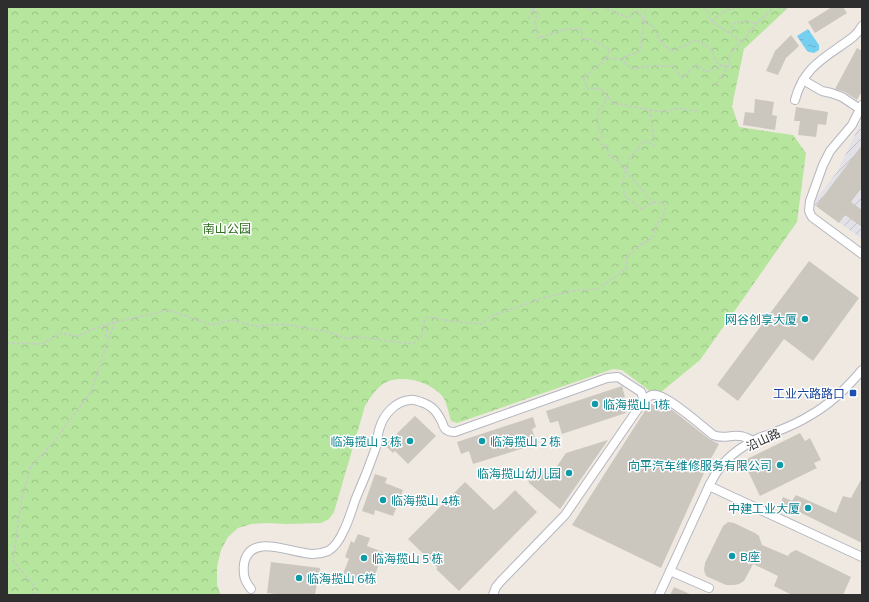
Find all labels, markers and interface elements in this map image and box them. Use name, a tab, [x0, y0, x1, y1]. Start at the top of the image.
park label: 南山公园	[203, 221, 251, 235]
place label: 网谷创享大厦	[725, 312, 797, 326]
marker: 网谷创享大厦	[800, 314, 810, 324]
place label: 工业六路路口	[773, 386, 845, 400]
marker: 工业六路路口	[848, 388, 858, 398]
place label: 临海揽山 1栋	[603, 397, 670, 411]
marker: 临海揽山 1栋	[590, 399, 600, 409]
street label: 沿山路	[744, 425, 782, 453]
place label: 临海揽山 3 栋	[331, 434, 402, 448]
place label: 临海揽山 2 栋	[490, 434, 561, 448]
marker: 临海揽山 3 栋	[405, 436, 415, 446]
marker: 临海揽山 2 栋	[477, 436, 487, 446]
place label: 向平汽车维修服务有限公司	[628, 458, 772, 472]
marker: 向平汽车维修服务有限公司	[775, 460, 785, 470]
place label: 临海揽山幼儿园	[477, 466, 561, 480]
marker: 临海揽山幼儿园	[564, 468, 574, 478]
place label: 临海揽山 4栋	[391, 493, 461, 507]
marker: 临海揽山 4栋	[378, 495, 388, 505]
place label: 中建工业大厦	[728, 501, 800, 515]
marker: 中建工业大厦	[803, 503, 813, 513]
place label: B座	[740, 549, 760, 563]
place label: 临海揽山 5 栋	[372, 551, 444, 565]
marker: B座	[727, 551, 737, 561]
marker: 临海揽山 5 栋	[359, 553, 369, 563]
place label: 临海揽山 6栋	[307, 571, 377, 585]
marker: 临海揽山 6栋	[294, 573, 304, 583]

